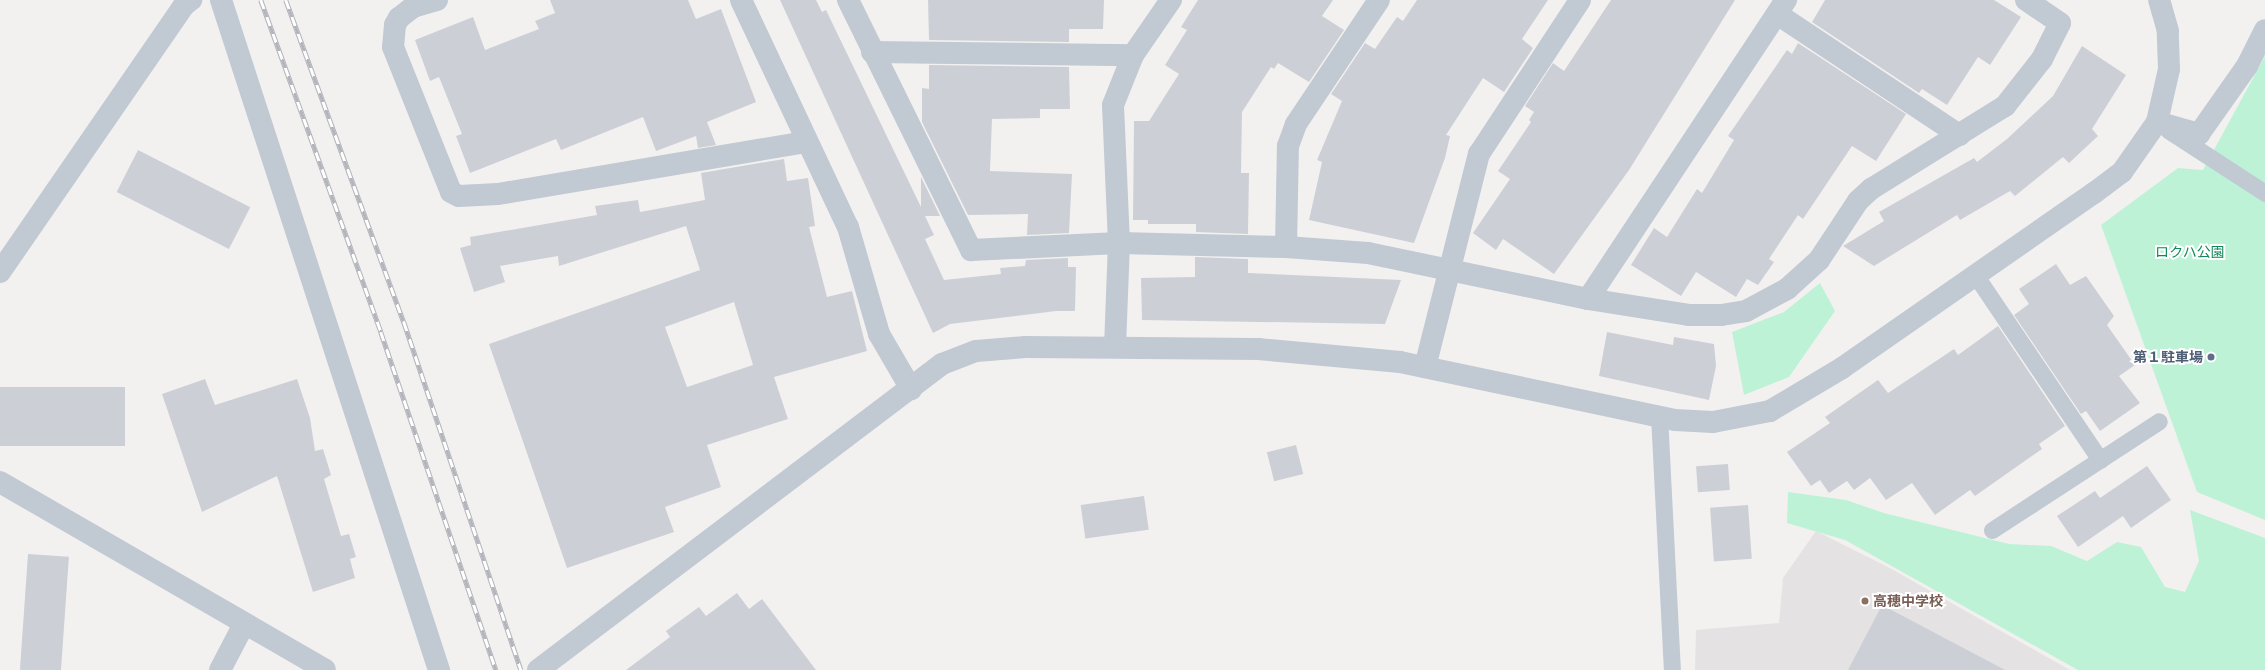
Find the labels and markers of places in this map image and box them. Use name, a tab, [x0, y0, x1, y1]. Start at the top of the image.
place label: 第１駐車場	[2133, 349, 2203, 365]
marker: 第１駐車場	[2206, 352, 2216, 362]
place label: 高穂中学校	[1873, 593, 1943, 609]
marker: 高穂中学校	[1860, 596, 1870, 606]

